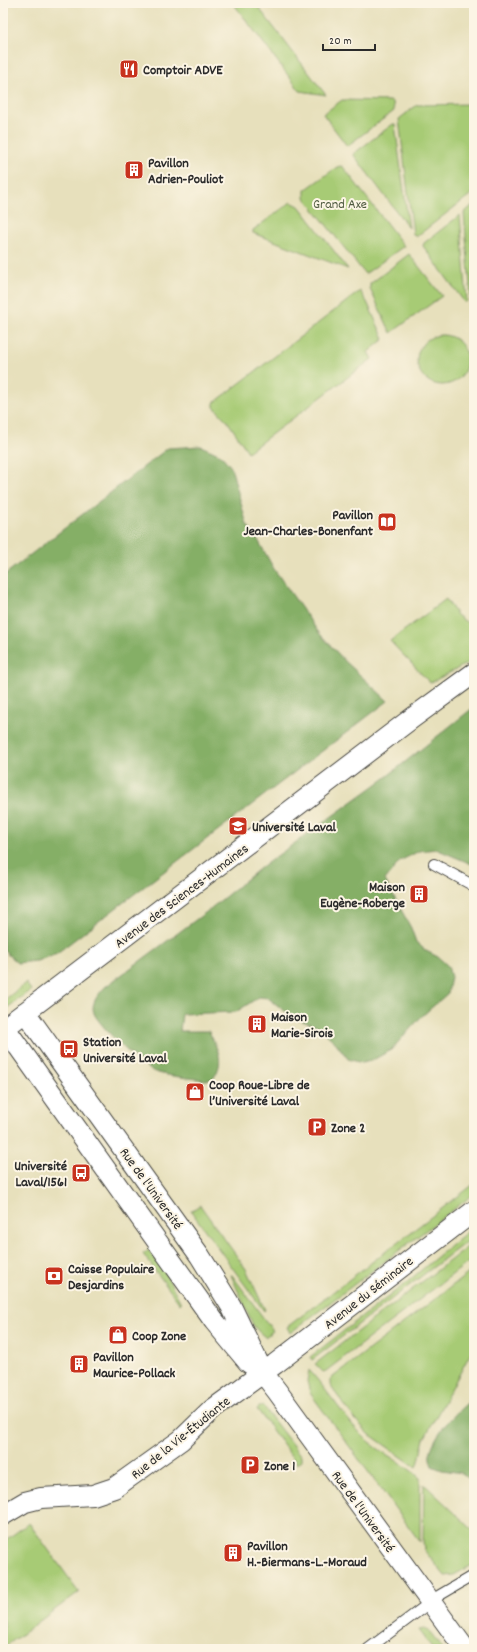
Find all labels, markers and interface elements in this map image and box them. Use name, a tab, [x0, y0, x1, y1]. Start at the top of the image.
scale bar	[323, 26, 375, 52]
text: 20 m	[329, 33, 352, 50]
restaurant icon: Comptoir ADVE	[118, 58, 140, 80]
place label: Comptoir ADVE	[143, 61, 223, 81]
place label: Pavillon Adrien-Pouliot	[148, 154, 224, 190]
building icon: Pavillon Adrien-Pouliot	[123, 159, 145, 181]
park label: Grand Axe	[313, 195, 367, 215]
place label: Pavillon Jean-Charles-Bonenfant	[244, 506, 374, 542]
library icon: Pavillon Jean-Charles-Bonenfant	[376, 511, 398, 533]
school or university icon: Université Laval	[227, 815, 249, 837]
place label: Université Laval	[252, 818, 337, 838]
street label: Avenue des Sciences-Humaines	[111, 839, 253, 954]
place label: Maison Eugène-Roberge	[320, 878, 406, 914]
building icon: Maison Eugène-Roberge	[408, 883, 430, 905]
place label: Maison Marie-Sirois	[271, 1008, 333, 1044]
building icon: Maison Marie-Sirois	[246, 1013, 268, 1035]
place label: Station Université Laval	[83, 1033, 168, 1069]
bus stop icon: Station Université Laval	[58, 1038, 80, 1060]
place label: Coop Roue-Libre de l’Université Laval	[209, 1076, 310, 1112]
shop icon: Coop Roue-Libre de l’Université Laval	[184, 1081, 206, 1103]
parking icon: Zone 2	[306, 1116, 328, 1138]
place label: Zone 2	[331, 1119, 365, 1139]
street label: Rue de l'Université	[114, 1144, 187, 1234]
place label: Université Laval/1561	[14, 1157, 67, 1193]
bus stop icon: Université Laval/1561	[70, 1162, 92, 1184]
street label: Avenue du Séminaire	[320, 1252, 418, 1335]
place label: Caisse Populaire Desjardins	[68, 1260, 154, 1296]
bank icon: Caisse Populaire Desjardins	[43, 1265, 65, 1287]
shop icon: Coop Zone	[107, 1324, 129, 1346]
place label: Coop Zone	[132, 1327, 186, 1347]
place label: Pavillon Maurice-Pollack	[93, 1348, 176, 1384]
building icon: Pavillon Maurice-Pollack	[68, 1353, 90, 1375]
street label: Rue de la Vie-Étudiante	[127, 1392, 235, 1485]
parking icon: Zone 1	[239, 1454, 261, 1476]
place label: Zone 1	[264, 1457, 295, 1477]
street label: Rue de l'Université	[326, 1467, 399, 1557]
place label: Pavillon H.-Biermans-L.-Moraud	[247, 1537, 367, 1573]
building icon: Pavillon H.-Biermans-L.-Moraud	[222, 1542, 244, 1564]

